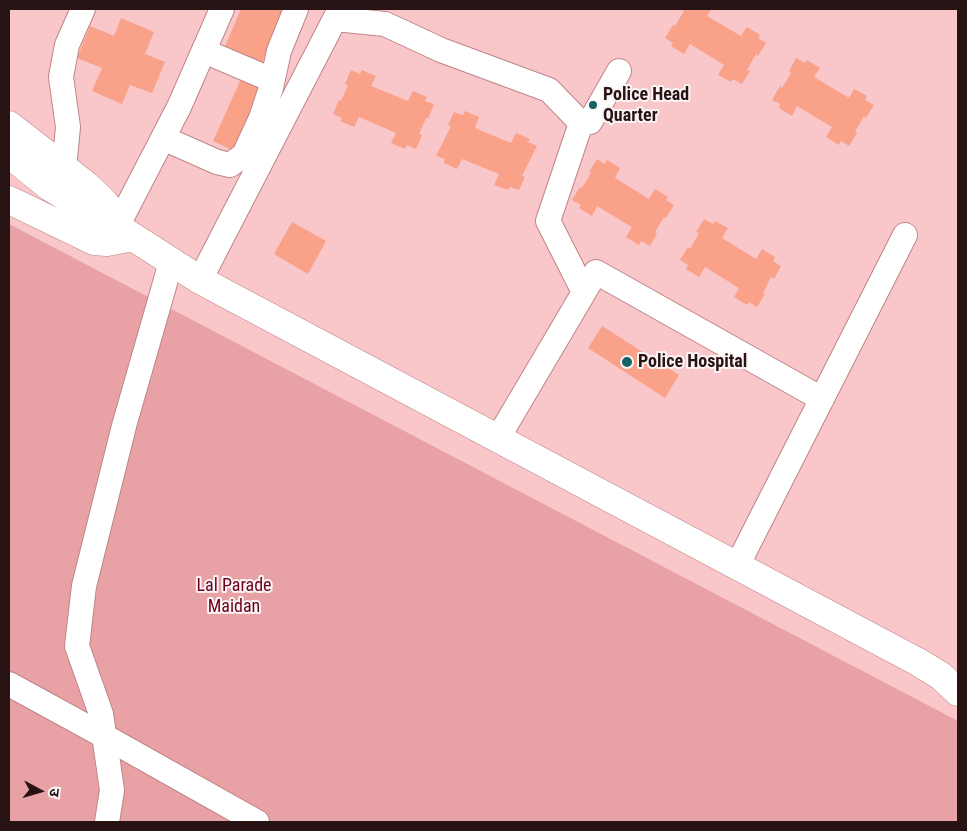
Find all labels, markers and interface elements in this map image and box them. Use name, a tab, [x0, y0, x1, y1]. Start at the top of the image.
place label: Police Head Quarter	[603, 84, 689, 126]
marker: Police Head Quarter	[587, 99, 599, 111]
place label: Police Hospital	[638, 351, 747, 373]
marker: Police Hospital	[620, 355, 634, 369]
park label: Lal Parade Maidan	[196, 575, 272, 618]
north arrow	[15, 766, 65, 816]
text: उ	[47, 788, 63, 797]

